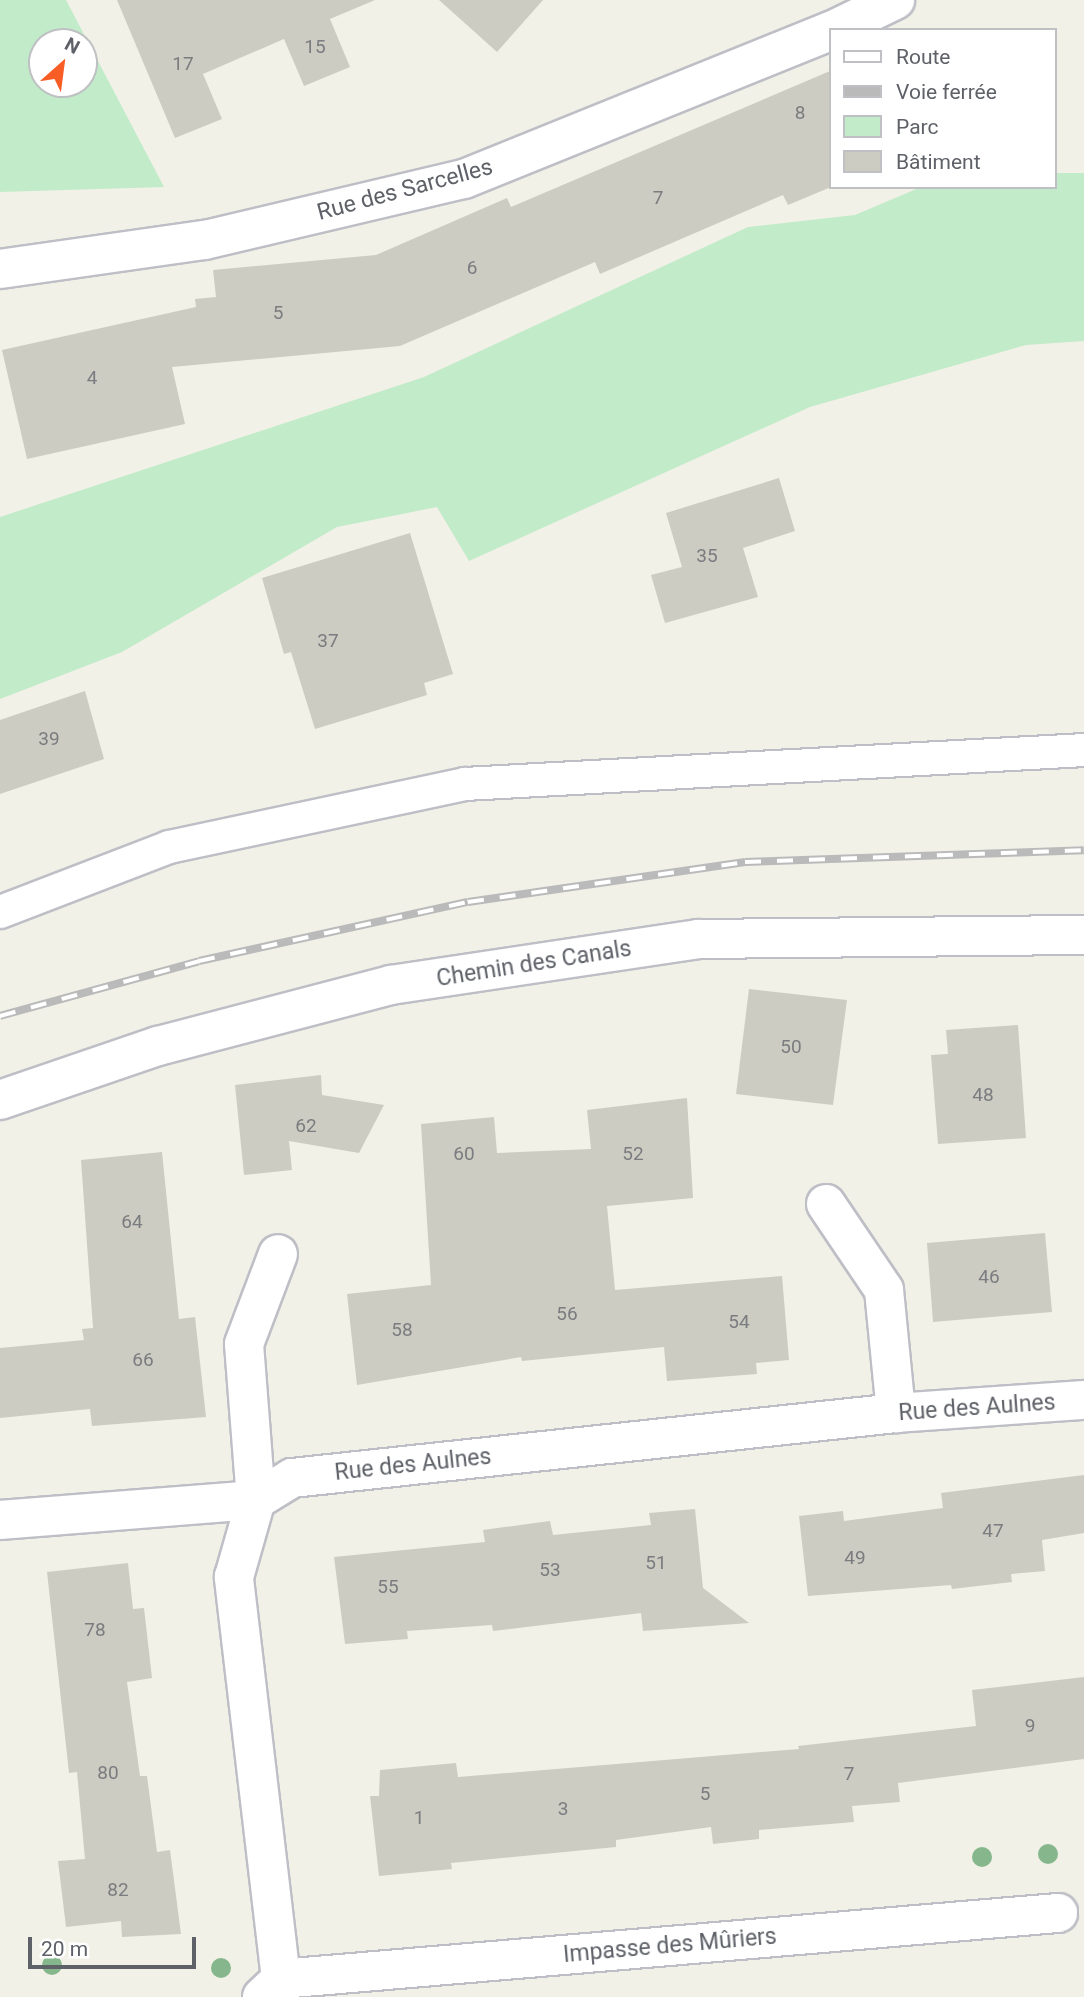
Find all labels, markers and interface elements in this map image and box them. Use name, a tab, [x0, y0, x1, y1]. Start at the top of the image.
north arrow	[28, 28, 98, 98]
legend	[828, 28, 1056, 189]
text: N	[61, 32, 83, 59]
house number: 15	[304, 36, 326, 58]
text: Route	[896, 45, 951, 69]
house number: 17	[172, 53, 194, 75]
text: Voie ferrée	[896, 80, 997, 104]
house number: 8	[795, 102, 805, 124]
text: Parc	[896, 115, 938, 139]
text: Bâtiment	[896, 150, 981, 174]
street label: Rue des Sarcelles	[314, 153, 496, 227]
house number: 7	[653, 187, 663, 209]
house number: 6	[467, 257, 477, 279]
house number: 5	[273, 302, 283, 324]
house number: 4	[87, 367, 97, 389]
house number: 35	[696, 545, 718, 567]
house number: 37	[317, 630, 339, 652]
house number: 39	[38, 728, 60, 750]
street label: Chemin des Canals	[435, 935, 633, 993]
house number: 50	[780, 1036, 802, 1058]
house number: 48	[972, 1084, 994, 1106]
house number: 62	[295, 1115, 317, 1137]
house number: 60	[453, 1143, 475, 1165]
house number: 52	[622, 1143, 644, 1165]
house number: 64	[121, 1211, 143, 1233]
house number: 46	[978, 1266, 1000, 1288]
house number: 56	[556, 1303, 578, 1325]
house number: 54	[728, 1311, 750, 1333]
house number: 58	[391, 1319, 413, 1341]
house number: 66	[132, 1349, 154, 1371]
street label: Rue des Aulnes	[898, 1389, 1056, 1427]
street label: Rue des Aulnes	[333, 1443, 493, 1487]
house number: 47	[982, 1520, 1004, 1542]
house number: 49	[844, 1547, 866, 1569]
house number: 51	[645, 1552, 667, 1574]
house number: 53	[539, 1559, 561, 1581]
house number: 55	[377, 1576, 399, 1598]
house number: 78	[84, 1619, 106, 1641]
house number: 9	[1025, 1715, 1035, 1737]
house number: 80	[97, 1762, 119, 1784]
house number: 7	[844, 1763, 854, 1785]
house number: 5	[700, 1783, 710, 1805]
house number: 3	[558, 1798, 568, 1820]
house number: 1	[414, 1807, 424, 1829]
house number: 82	[107, 1879, 129, 1901]
street label: Impasse des Mûriers	[562, 1923, 778, 1969]
scale bar	[32, 1924, 200, 1968]
text: 20 m	[41, 1937, 88, 1961]

